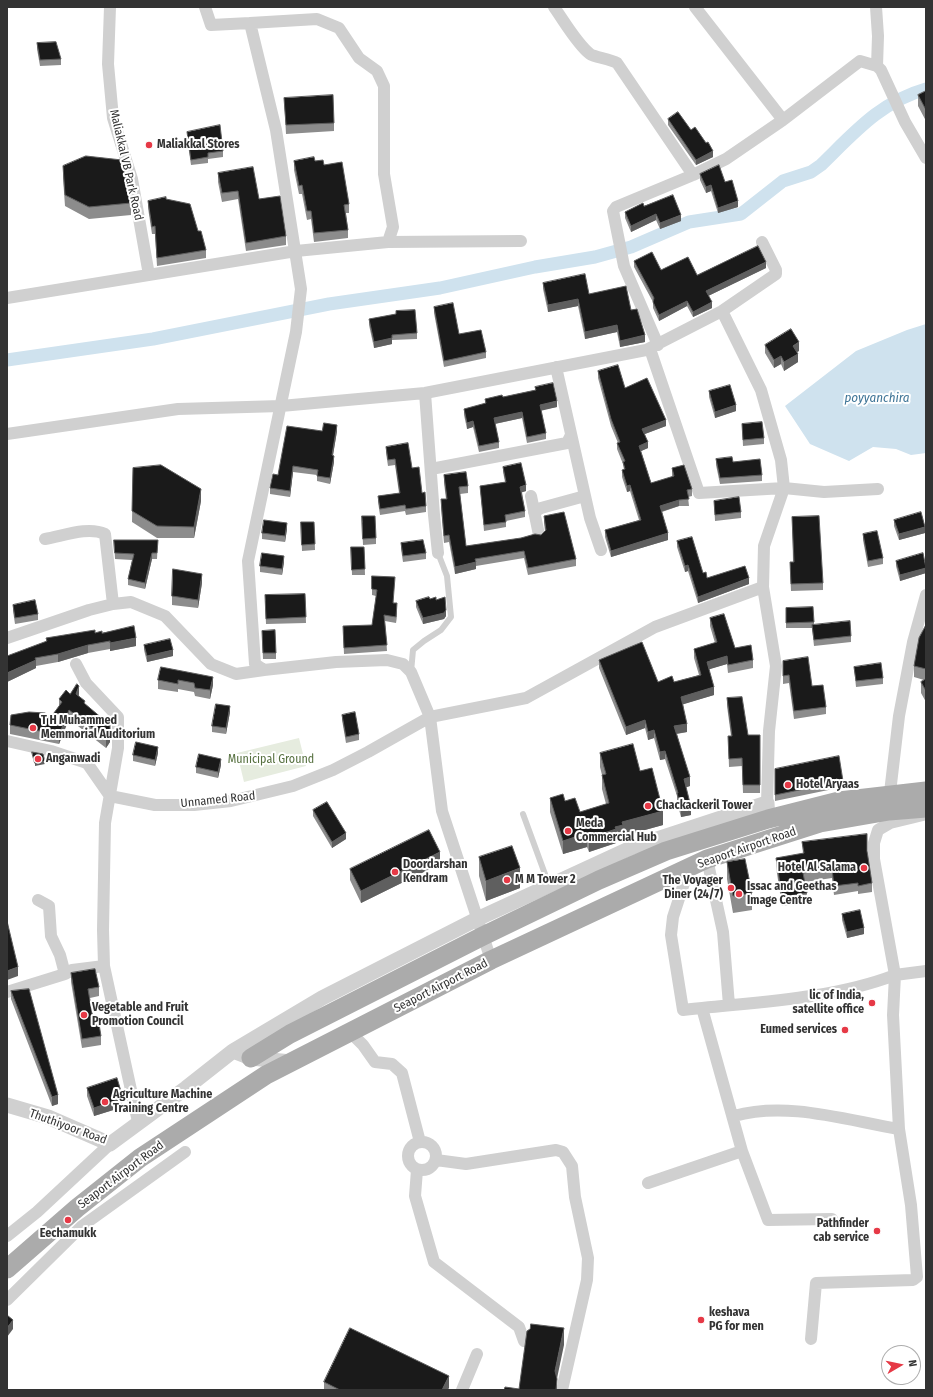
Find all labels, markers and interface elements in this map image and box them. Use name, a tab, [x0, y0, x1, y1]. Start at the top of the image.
street label: Maliakkal VB Park Road	[106, 108, 146, 222]
place label: Maliakkal Stores	[157, 138, 240, 152]
marker: Maliakkal Stores	[144, 140, 154, 150]
water label: poyyanchira	[844, 390, 910, 406]
place label: T H Muhammed Memmorial Auditorium	[41, 714, 155, 742]
marker: T H Muhammed Memmorial Auditorium	[28, 723, 38, 733]
place label: Anganwadi	[46, 752, 100, 766]
park label: Municipal Ground	[228, 753, 314, 767]
marker: Anganwadi	[33, 754, 43, 764]
place label: Hotel Aryaas	[796, 778, 859, 792]
marker: Hotel Aryaas	[783, 780, 793, 790]
street label: Unnamed Road	[180, 789, 256, 811]
place label: Chackackeril Tower	[656, 799, 752, 813]
marker: Chackackeril Tower	[643, 801, 653, 811]
place label: Meda Commercial Hub	[576, 817, 657, 845]
street label: Seaport Airport Road	[696, 824, 798, 872]
marker: Meda Commercial Hub	[563, 826, 573, 836]
place label: Doordarshan Kendram	[403, 858, 468, 886]
place label: Hotel Al Salama	[778, 861, 856, 875]
marker: Hotel Al Salama	[859, 863, 869, 873]
marker: Doordarshan Kendram	[390, 867, 400, 877]
place label: M M Tower 2	[515, 873, 576, 887]
place label: The Voyager Diner (24/7)	[662, 874, 723, 902]
marker: M M Tower 2	[502, 875, 512, 885]
place label: Issac and Geethas Image Centre	[747, 880, 836, 908]
marker: The Voyager Diner (24/7)	[726, 883, 736, 893]
marker: Issac and Geethas Image Centre	[734, 889, 744, 899]
street label: Seaport Airport Road	[392, 956, 490, 1016]
place label: lic of India, satellite office	[792, 989, 864, 1017]
marker: lic of India, satellite office	[867, 998, 877, 1008]
place label: Vegetable and Fruit Promotion Council	[92, 1001, 188, 1029]
marker: Vegetable and Fruit Promotion Council	[79, 1010, 89, 1020]
place label: Eumed services	[760, 1023, 837, 1037]
marker: Eumed services	[840, 1025, 850, 1035]
place label: Agriculture Machine Training Centre	[113, 1088, 212, 1116]
marker: Agriculture Machine Training Centre	[100, 1097, 110, 1107]
street label: Thuthiyoor Road	[27, 1106, 109, 1148]
street label: Seaport Airport Road	[75, 1138, 167, 1212]
marker: Eechamukk	[63, 1215, 73, 1225]
place label: Pathfinder cab service	[813, 1217, 869, 1245]
marker: Pathfinder cab service	[872, 1226, 882, 1236]
place label: Eechamukk	[40, 1227, 96, 1241]
place label: keshava PG for men	[709, 1306, 764, 1334]
marker: keshava PG for men	[696, 1315, 706, 1325]
north arrow	[881, 1345, 921, 1385]
text: N	[905, 1359, 919, 1367]

